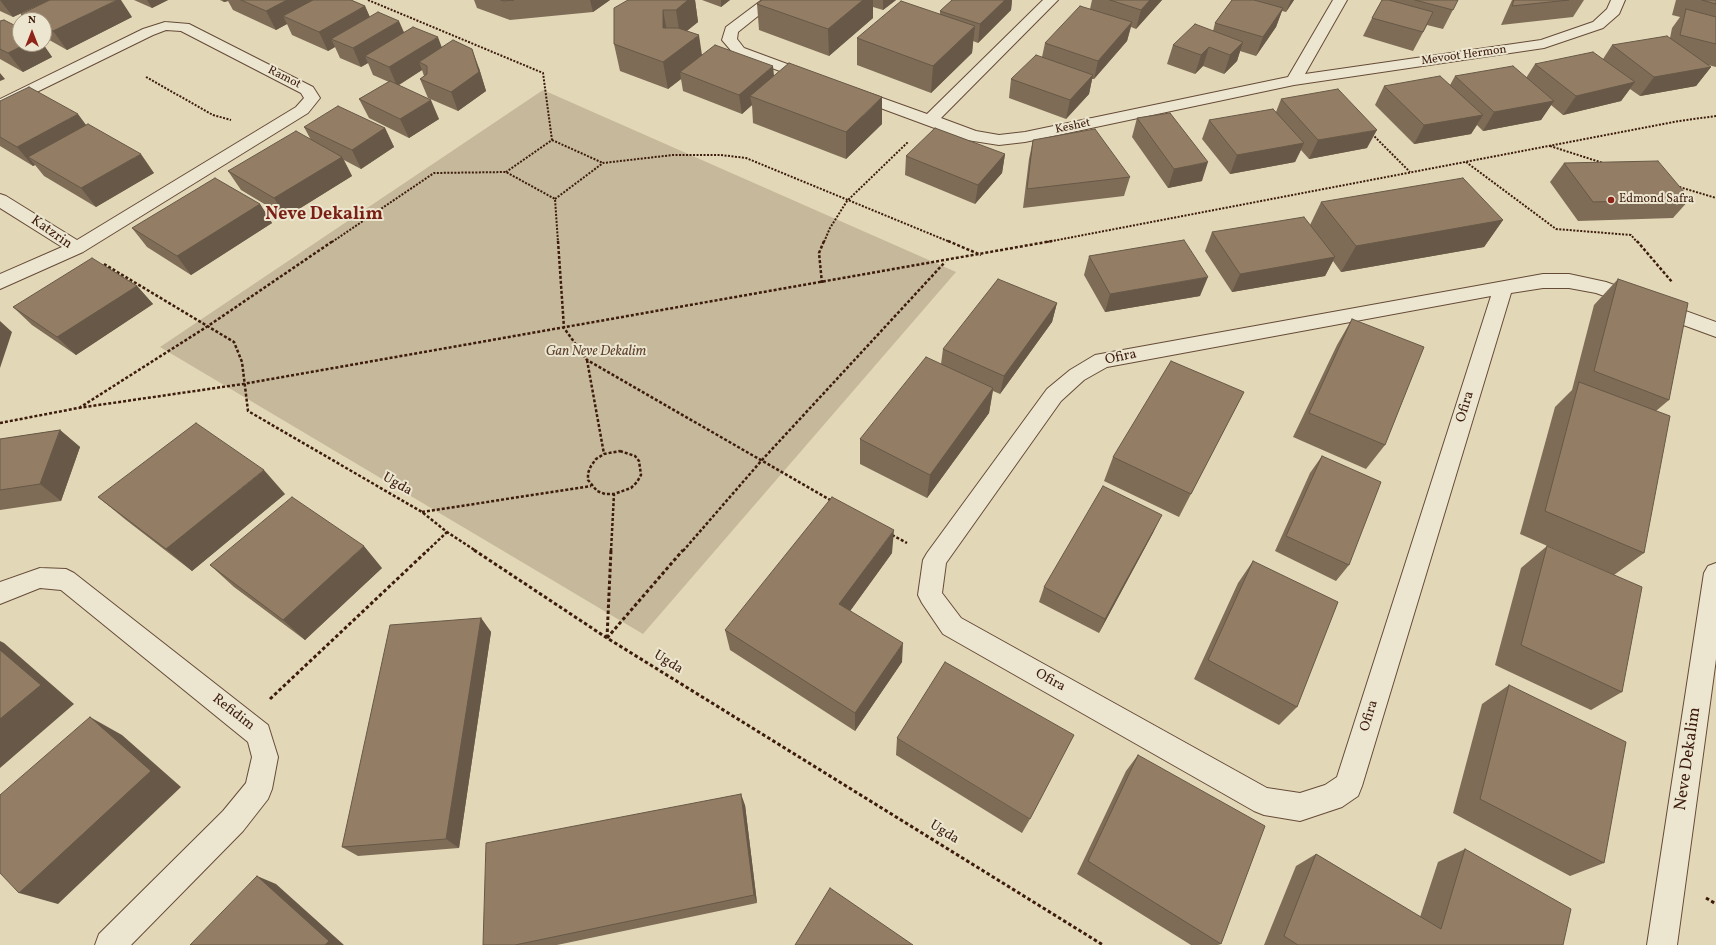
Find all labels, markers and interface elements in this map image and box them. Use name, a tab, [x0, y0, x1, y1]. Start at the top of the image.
north arrow	[12, 12, 52, 52]
text: N	[28, 13, 36, 28]
street label: Mevoot Hermon	[1420, 43, 1508, 69]
street label: Ramot	[265, 64, 303, 92]
street label: Keshet	[1054, 116, 1092, 138]
place label: Edmond Safra	[1619, 193, 1694, 207]
marker: Edmond Safra	[1606, 195, 1616, 205]
district label: Neve Dekalim	[265, 205, 383, 227]
street label: Katzrin	[27, 213, 75, 253]
park label: Gan Neve Dekalim	[546, 344, 646, 360]
street label: Ofira	[1104, 346, 1138, 370]
street label: Ofira	[1453, 389, 1479, 425]
street label: Ugda	[379, 470, 415, 500]
street label: Ugda	[650, 648, 686, 678]
street label: Ofira	[1032, 666, 1068, 696]
street label: Refidim	[208, 691, 258, 735]
street label: Ofira	[1357, 698, 1383, 734]
street label: Neve Dekalim	[1672, 706, 1706, 812]
street label: Ugda	[926, 818, 962, 848]

